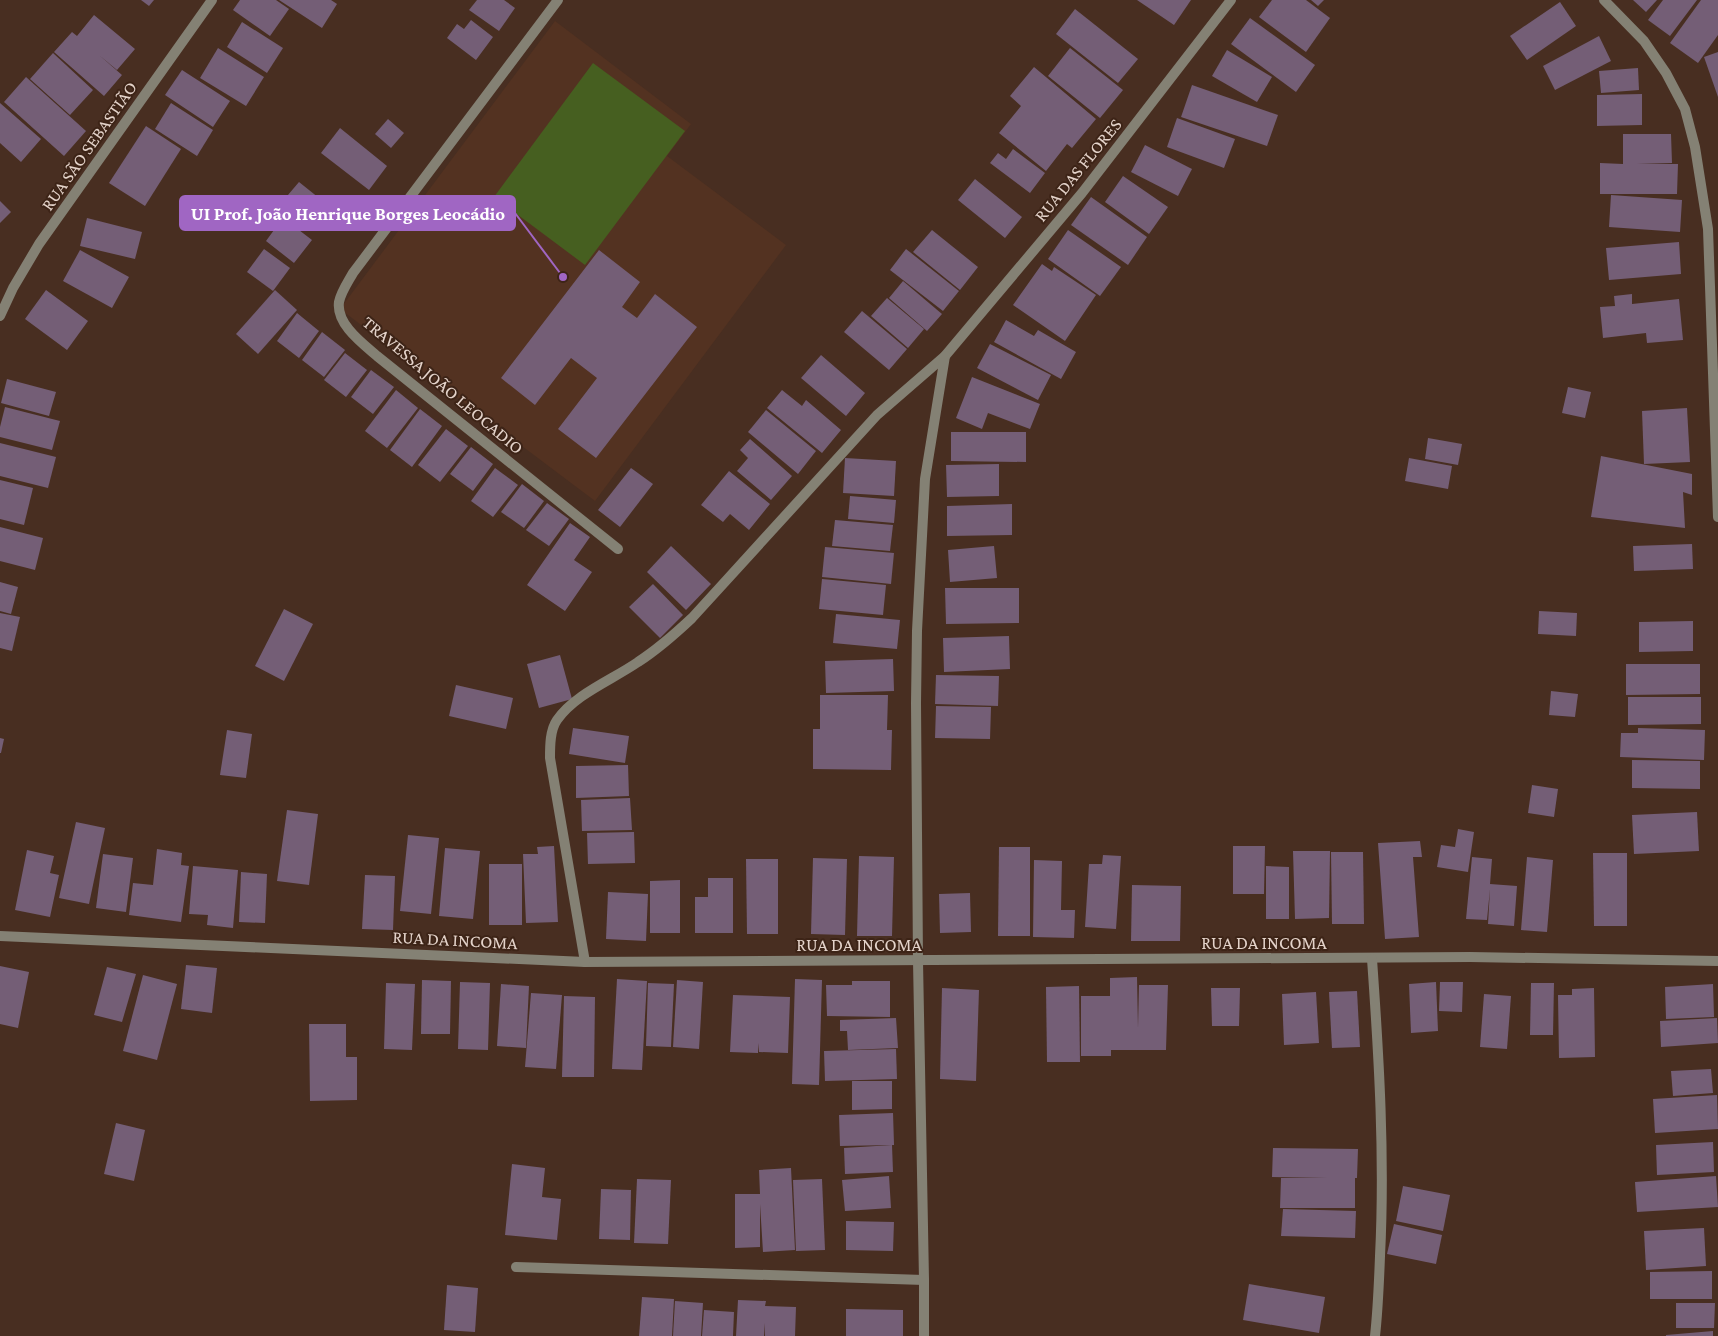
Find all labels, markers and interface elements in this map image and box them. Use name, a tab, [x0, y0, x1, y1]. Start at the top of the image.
street label: RUA SÃO SEBASTIÃO	[37, 78, 141, 214]
street label: RUA DAS FLORES	[1030, 115, 1126, 225]
callout: UI Prof. João Henrique Borges Leocádio	[180, 196, 515, 230]
text: UI Prof. João Henrique Borges Leocádio	[191, 203, 505, 224]
street label: TRAVESSA JOÃO LEOCADIO	[359, 312, 527, 458]
street label: RUA DA INCOMA	[392, 927, 519, 953]
street label: RUA DA INCOMA	[1201, 933, 1327, 953]
street label: RUA DA INCOMA	[796, 935, 922, 955]

